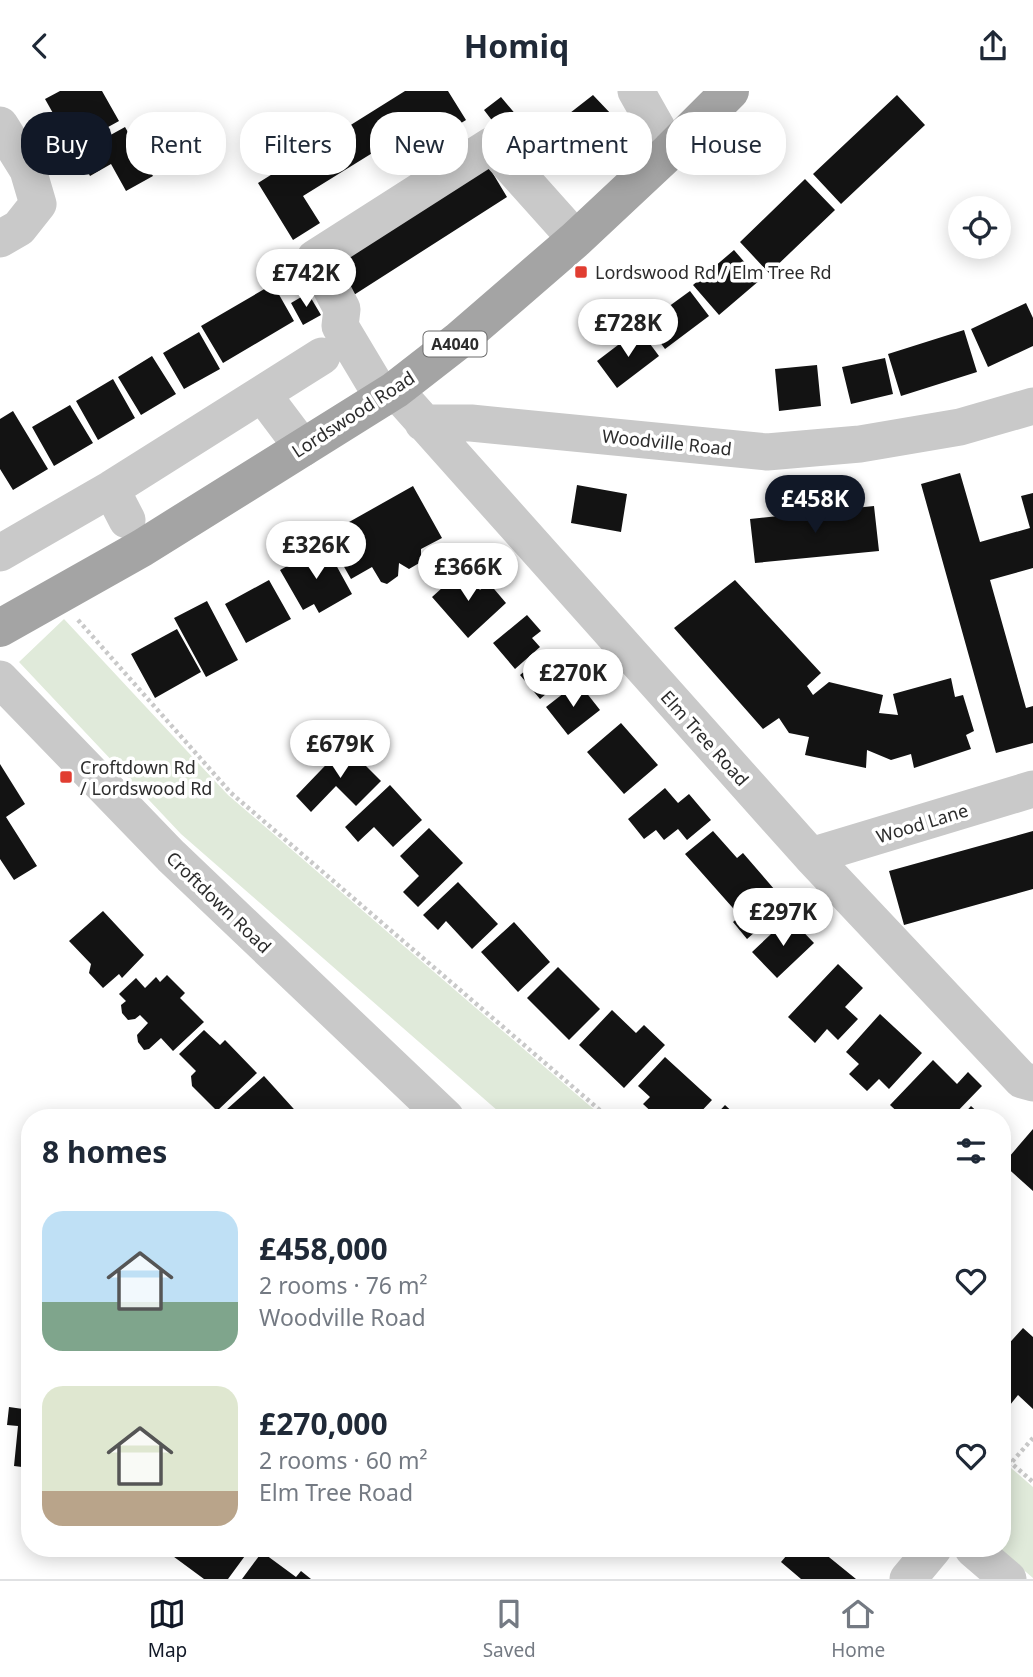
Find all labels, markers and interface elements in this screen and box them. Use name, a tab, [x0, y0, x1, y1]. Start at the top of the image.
text: Homiq	[464, 24, 569, 67]
icon: back	[21, 27, 59, 65]
icon: share	[974, 27, 1012, 65]
chip: Buy	[21, 112, 112, 175]
chip: Rent	[126, 112, 226, 175]
chip: Filters	[240, 112, 356, 175]
chip: New	[370, 112, 468, 175]
chip: Apartment	[482, 112, 652, 175]
chip: House	[666, 112, 786, 175]
map controls	[948, 196, 1011, 259]
button: locate	[948, 196, 1011, 259]
pin: £742K	[257, 249, 355, 309]
text: £742K	[272, 256, 340, 288]
place label: Lordswood Rd / Elm Tree Rd	[595, 260, 832, 284]
marker: Lordswood Rd / Elm Tree Rd	[573, 264, 589, 280]
pin: £728K	[579, 299, 677, 359]
text: £728K	[594, 306, 662, 338]
road number: A4040	[424, 332, 486, 357]
street label: Lordswood Road	[287, 365, 419, 463]
street label: Woodville Road	[601, 423, 733, 461]
pin: £458K	[766, 475, 864, 535]
text: £458K	[781, 482, 849, 514]
pin: £326K	[267, 521, 365, 581]
text: £326K	[282, 528, 350, 560]
pin: £366K	[419, 543, 517, 603]
text: £366K	[434, 550, 502, 582]
pin: £270K	[524, 649, 622, 709]
text: £270K	[539, 656, 607, 688]
street label: Elm Tree Road	[656, 685, 754, 791]
pin: £679K	[291, 721, 389, 780]
text: £679K	[306, 727, 374, 759]
place label: Croftdown Rd / Lordswood Rd	[80, 755, 212, 800]
marker: Croftdown Rd / Lordswood Rd	[58, 769, 74, 785]
street label: Wood Lane	[873, 798, 971, 848]
street label: Croftdown Road	[161, 846, 277, 958]
pin: £297K	[734, 889, 832, 948]
text: £297K	[749, 895, 817, 927]
text: 8 homes	[42, 1131, 167, 1172]
icon: filters	[952, 1132, 990, 1170]
text: £458,000	[259, 1228, 388, 1269]
icon: home	[98, 1239, 182, 1323]
icon: heart	[952, 1262, 990, 1300]
text: 2 rooms · 76 m²	[259, 1269, 428, 1301]
text: Woodville Road	[259, 1301, 426, 1333]
text: £270,000	[259, 1403, 388, 1444]
icon: home	[98, 1414, 182, 1498]
icon: heart	[952, 1437, 990, 1475]
text: 2 rooms · 60 m²	[259, 1444, 428, 1476]
text: Elm Tree Road	[259, 1476, 413, 1508]
tab: Map	[148, 1595, 187, 1663]
tab: Saved	[483, 1595, 536, 1663]
tab: Home	[831, 1595, 885, 1663]

